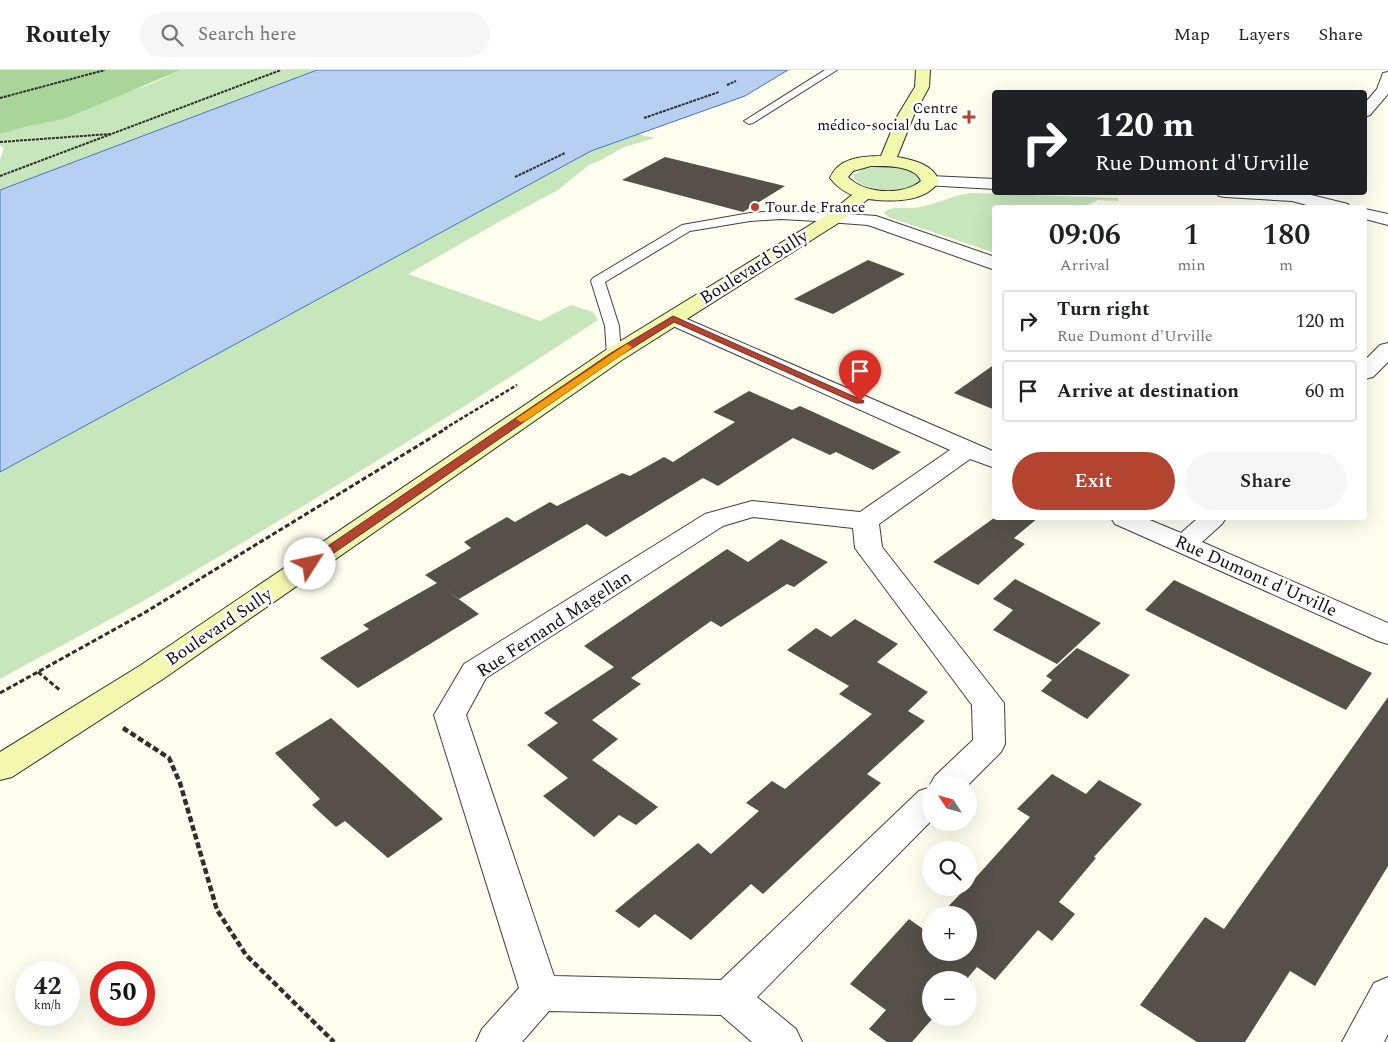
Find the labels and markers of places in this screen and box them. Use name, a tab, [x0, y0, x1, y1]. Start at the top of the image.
place label: Centre médico-social du Lac	[817, 97, 958, 137]
marker: Centre médico-social du Lac	[962, 110, 976, 124]
place label: Tour de France	[765, 196, 865, 219]
marker: Tour de France	[749, 201, 761, 213]
pin	[839, 350, 881, 401]

